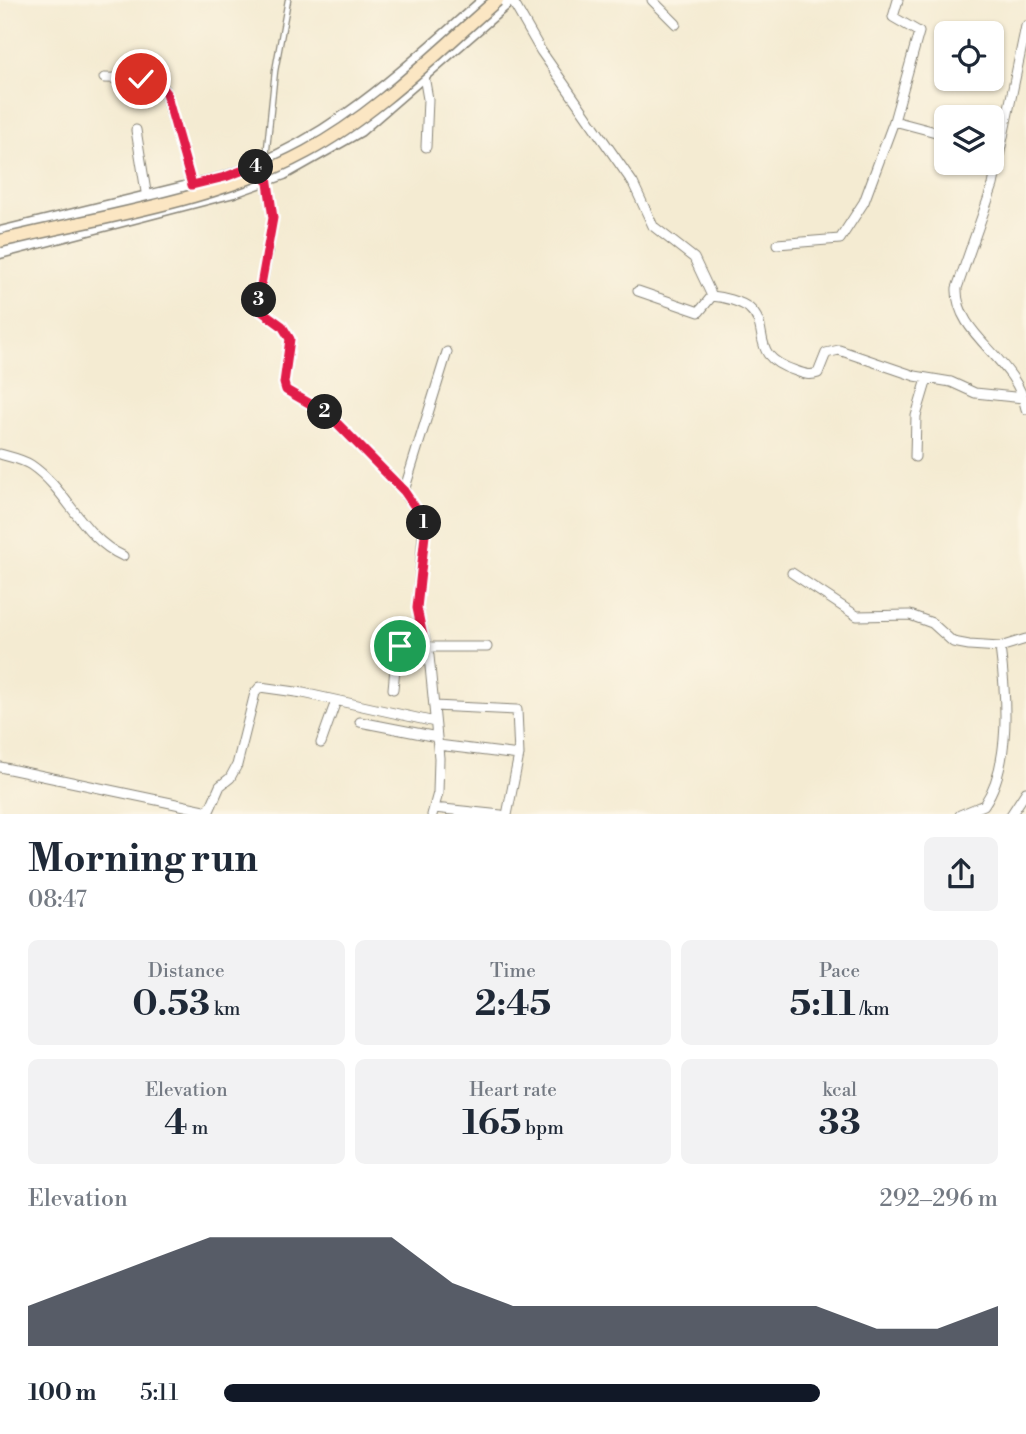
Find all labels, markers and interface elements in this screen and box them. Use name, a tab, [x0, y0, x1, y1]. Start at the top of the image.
map controls	[934, 21, 1004, 175]
button: locate	[934, 21, 1004, 91]
pin	[111, 49, 171, 109]
icon: check	[122, 60, 160, 98]
button: layers	[934, 105, 1004, 175]
pin: 4	[238, 150, 274, 184]
text: 4	[249, 154, 262, 178]
pin: 3	[242, 282, 276, 318]
text: 3	[253, 287, 264, 311]
pin: 2	[308, 394, 342, 430]
text: 2	[319, 399, 330, 423]
pin: 1	[406, 505, 442, 540]
text: 1	[419, 510, 428, 534]
pin	[370, 616, 430, 676]
icon: arrive	[381, 627, 419, 665]
text: Morning run	[28, 836, 258, 883]
button: share	[924, 837, 998, 911]
text: 08:47	[28, 886, 87, 914]
text: Distance	[148, 959, 225, 983]
text: Time	[490, 959, 536, 983]
text: Pace	[819, 959, 860, 983]
text: 0.53	[132, 983, 210, 1026]
text: 2:45	[475, 983, 551, 1026]
text: 5:11	[790, 983, 856, 1026]
text: km	[210, 997, 240, 1021]
text: /km	[856, 997, 890, 1021]
text: Elevation	[145, 1078, 227, 1102]
text: Heart rate	[469, 1078, 557, 1102]
text: kcal	[822, 1078, 857, 1102]
text: 4	[164, 1102, 188, 1145]
text: 165	[462, 1102, 521, 1145]
text: 33	[819, 1102, 861, 1145]
text: m	[188, 1116, 208, 1140]
text: bpm	[521, 1116, 564, 1140]
text: Elevation	[28, 1185, 128, 1213]
text: 292–296 m	[880, 1185, 998, 1213]
text: 100 m	[28, 1379, 96, 1407]
text: 5:11	[140, 1379, 178, 1407]

